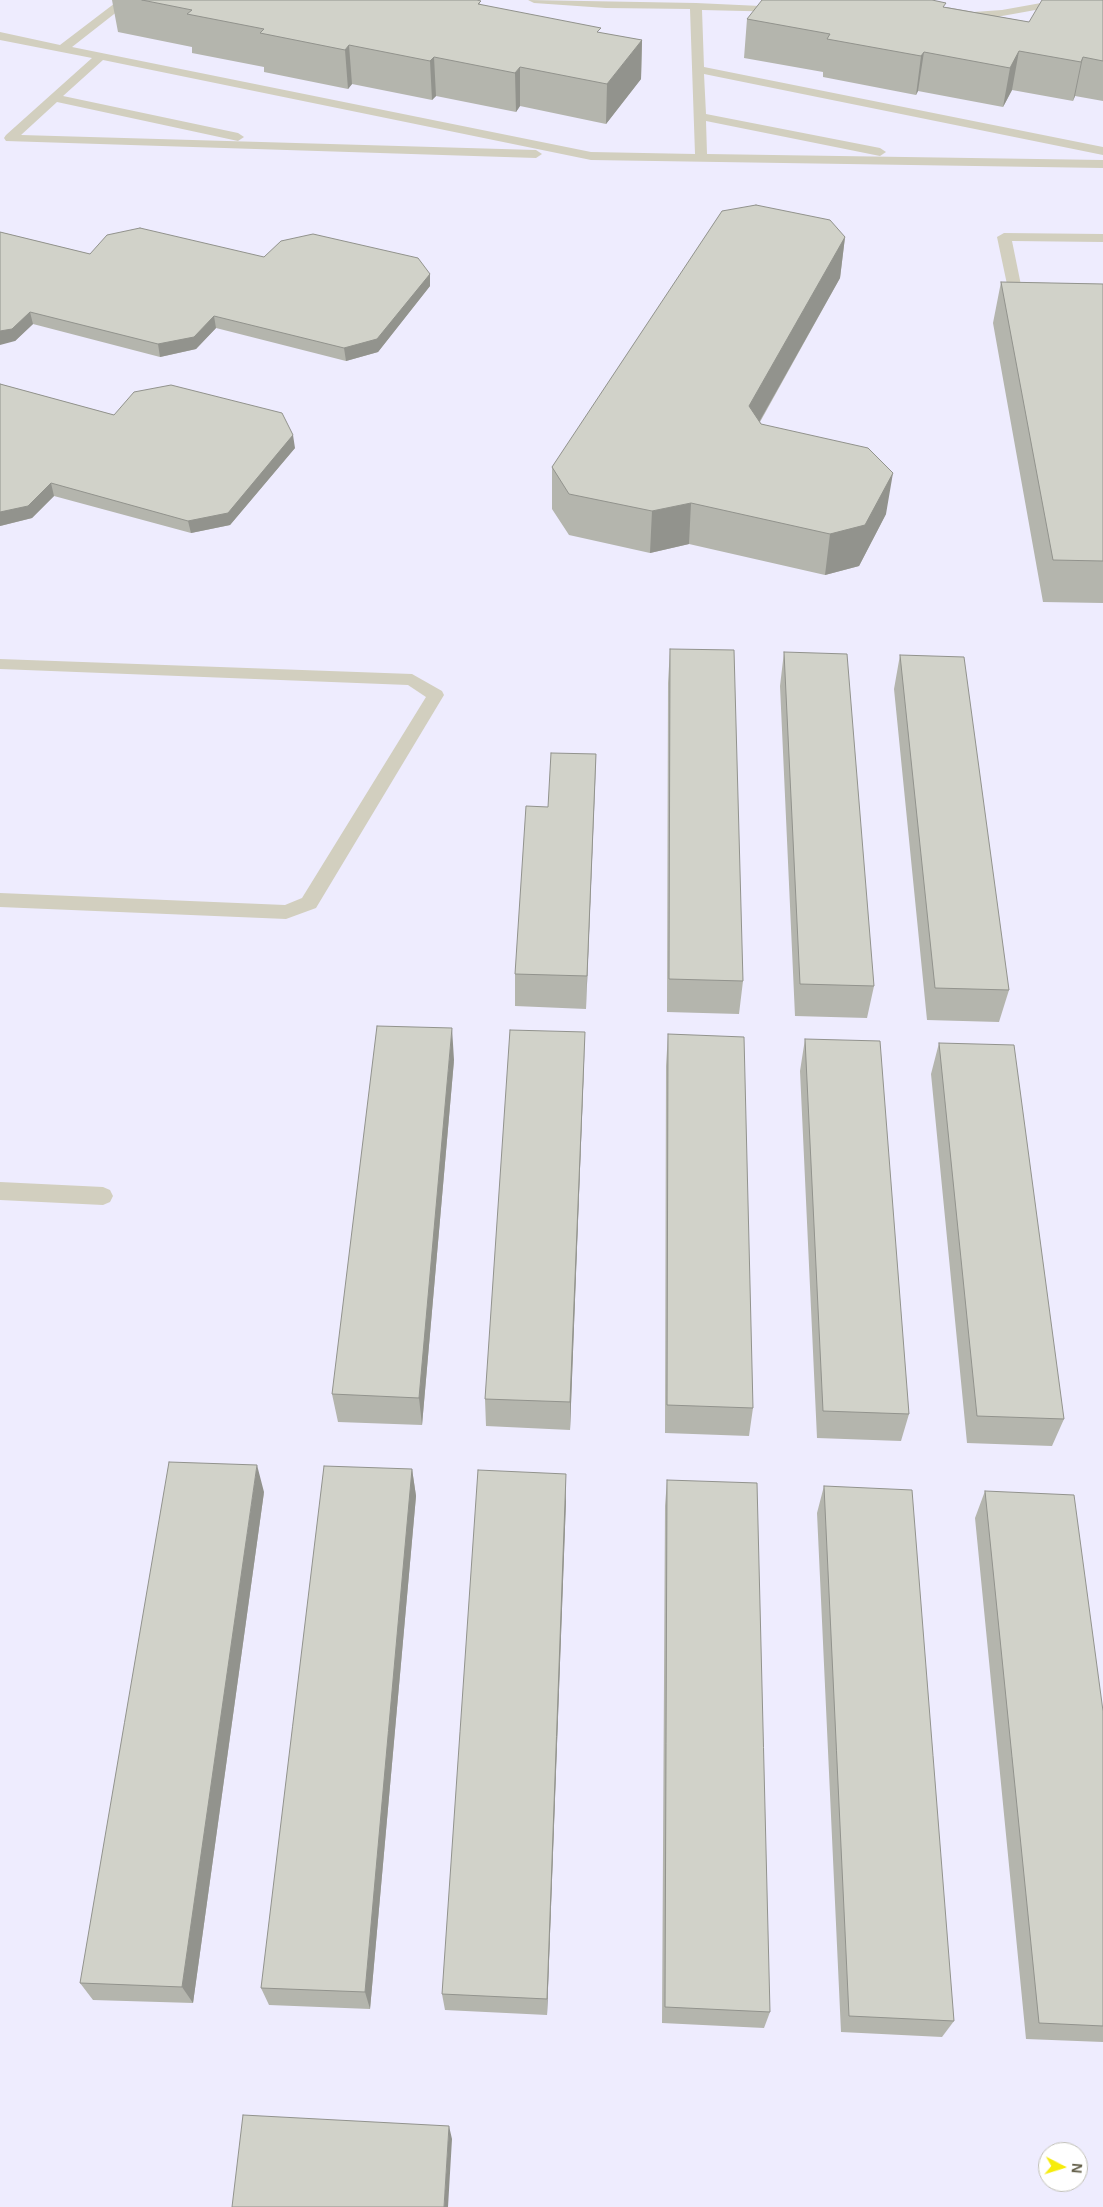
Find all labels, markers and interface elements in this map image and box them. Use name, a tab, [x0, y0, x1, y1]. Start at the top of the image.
north arrow	[1038, 2142, 1088, 2192]
text: N	[1069, 2162, 1085, 2174]

